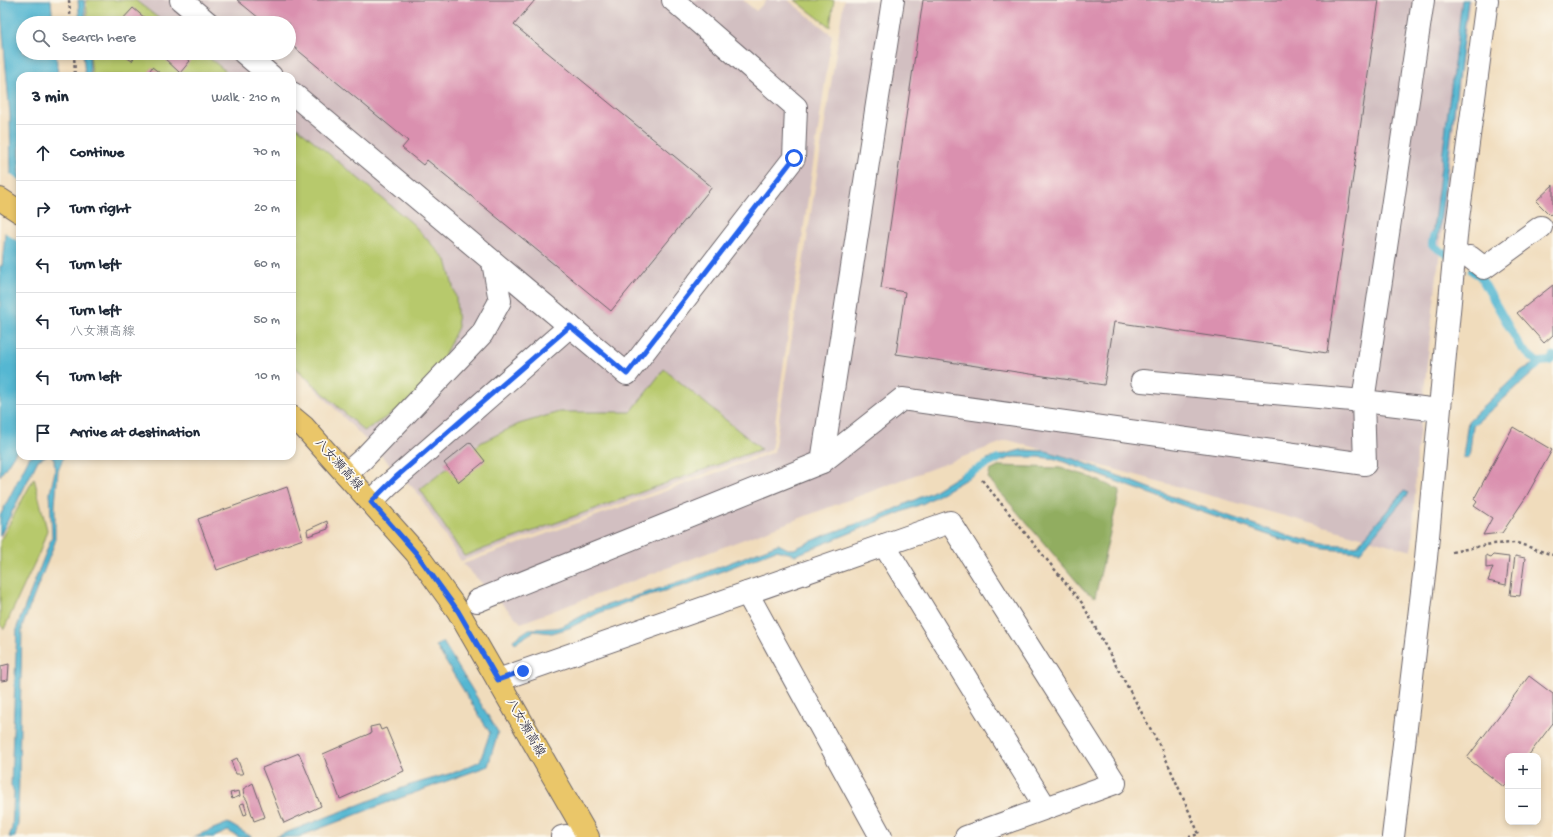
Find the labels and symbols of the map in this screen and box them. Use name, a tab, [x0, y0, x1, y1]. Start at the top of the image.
route start	[785, 149, 803, 167]
street label: 八女瀬高線	[311, 436, 366, 495]
route end	[514, 662, 532, 680]
street label: 八女瀬高線	[502, 696, 548, 761]

